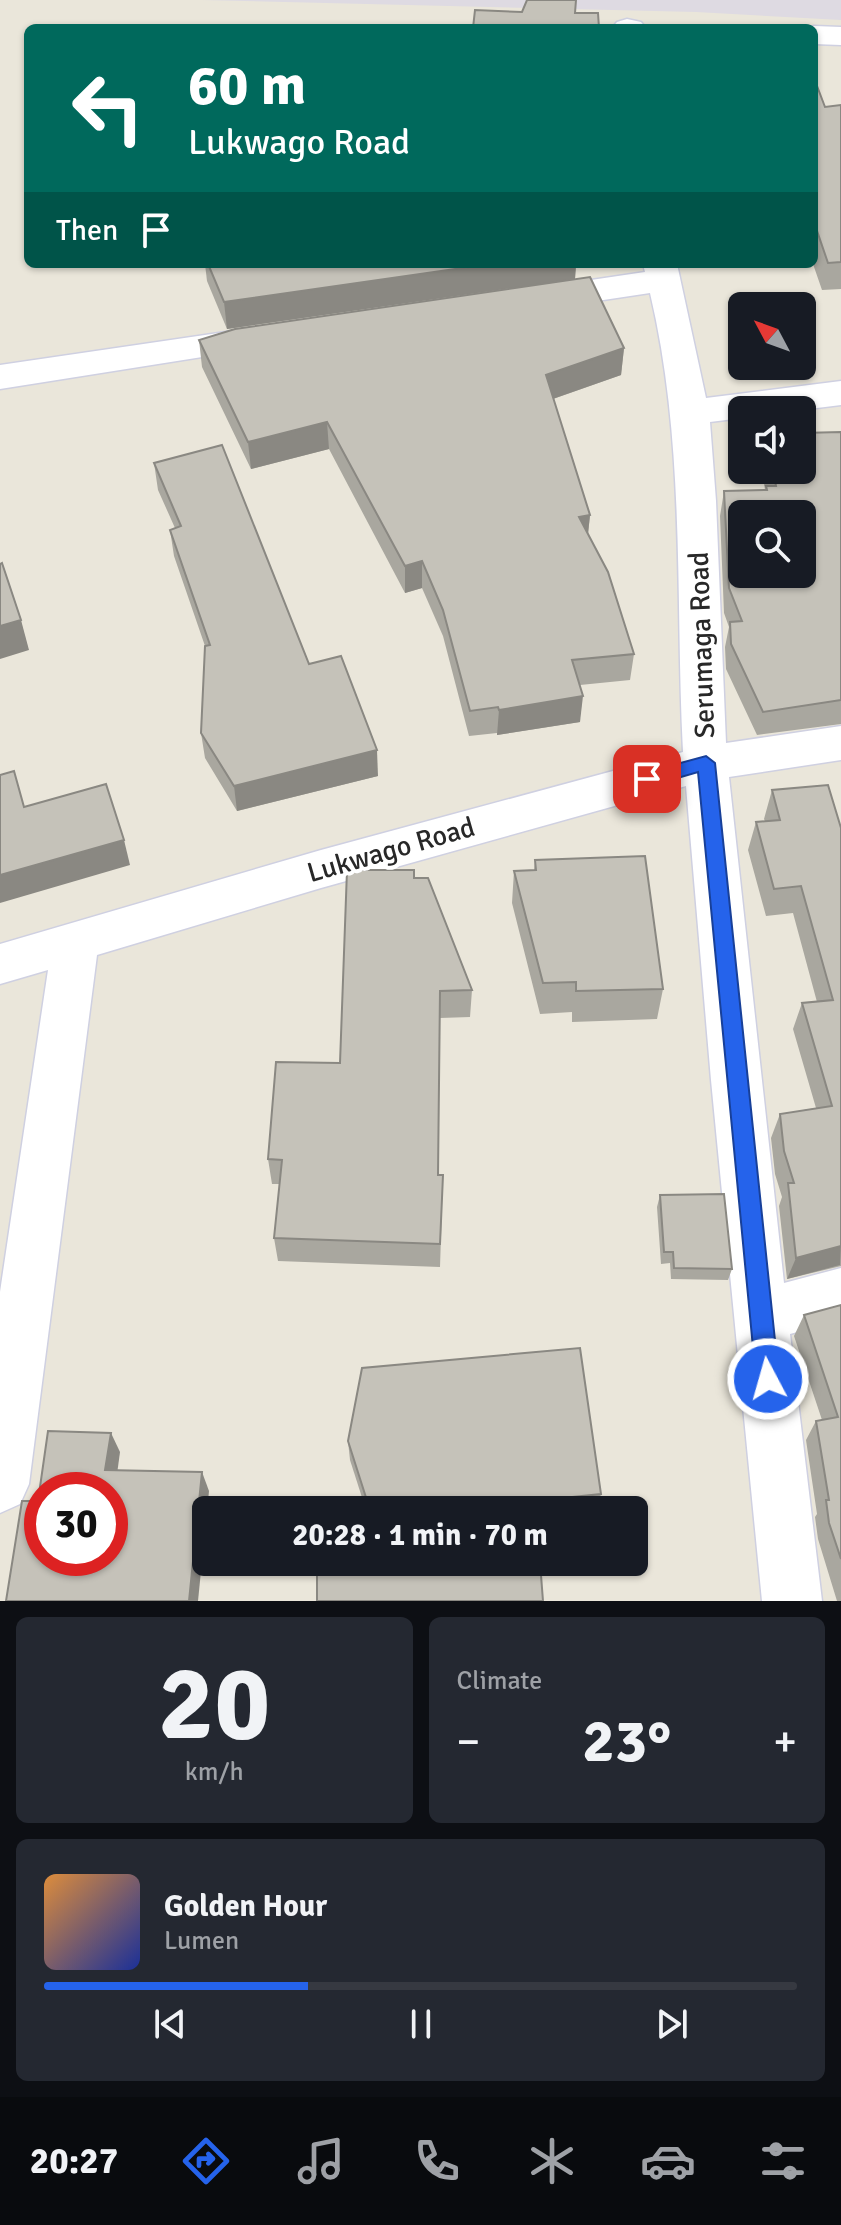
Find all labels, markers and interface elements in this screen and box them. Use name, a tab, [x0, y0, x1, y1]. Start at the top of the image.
text: 60 m	[188, 51, 306, 120]
icon: left	[56, 56, 160, 160]
text: Lukwago Road	[188, 120, 410, 165]
icon: arrive	[134, 208, 178, 252]
text: Then	[56, 212, 118, 249]
north arrow	[728, 292, 816, 380]
map controls	[728, 292, 816, 588]
button: sound	[728, 396, 816, 484]
button: search	[728, 500, 816, 588]
street label: Serumaga Road	[682, 551, 722, 739]
pin	[613, 745, 681, 813]
icon: arrive	[625, 757, 669, 801]
street label: Lukwago Road	[303, 810, 479, 890]
position arrow	[726, 1337, 810, 1421]
speed limit sign: 30	[24, 1472, 128, 1576]
text: 20:28 · 1 min · 70 m	[292, 1517, 548, 1554]
text: 20	[158, 1640, 270, 1768]
text: Climate	[457, 1665, 542, 1697]
text: 23°	[582, 1705, 671, 1779]
text: −	[457, 1715, 480, 1769]
text: +	[773, 1715, 797, 1769]
text: km/h	[185, 1756, 244, 1788]
text: Golden Hour	[164, 1888, 327, 1925]
text: Lumen	[164, 1925, 239, 1957]
icon: previous	[148, 2002, 192, 2046]
icon: pause	[399, 2002, 443, 2046]
icon: next	[650, 2002, 694, 2046]
icon: directions	[178, 2133, 234, 2189]
icon: music	[293, 2133, 349, 2189]
icon: phone	[409, 2133, 465, 2189]
icon: climate	[524, 2133, 580, 2189]
icon: car	[640, 2133, 696, 2189]
icon: filters	[755, 2133, 811, 2189]
text: 20:27	[30, 2139, 118, 2184]

